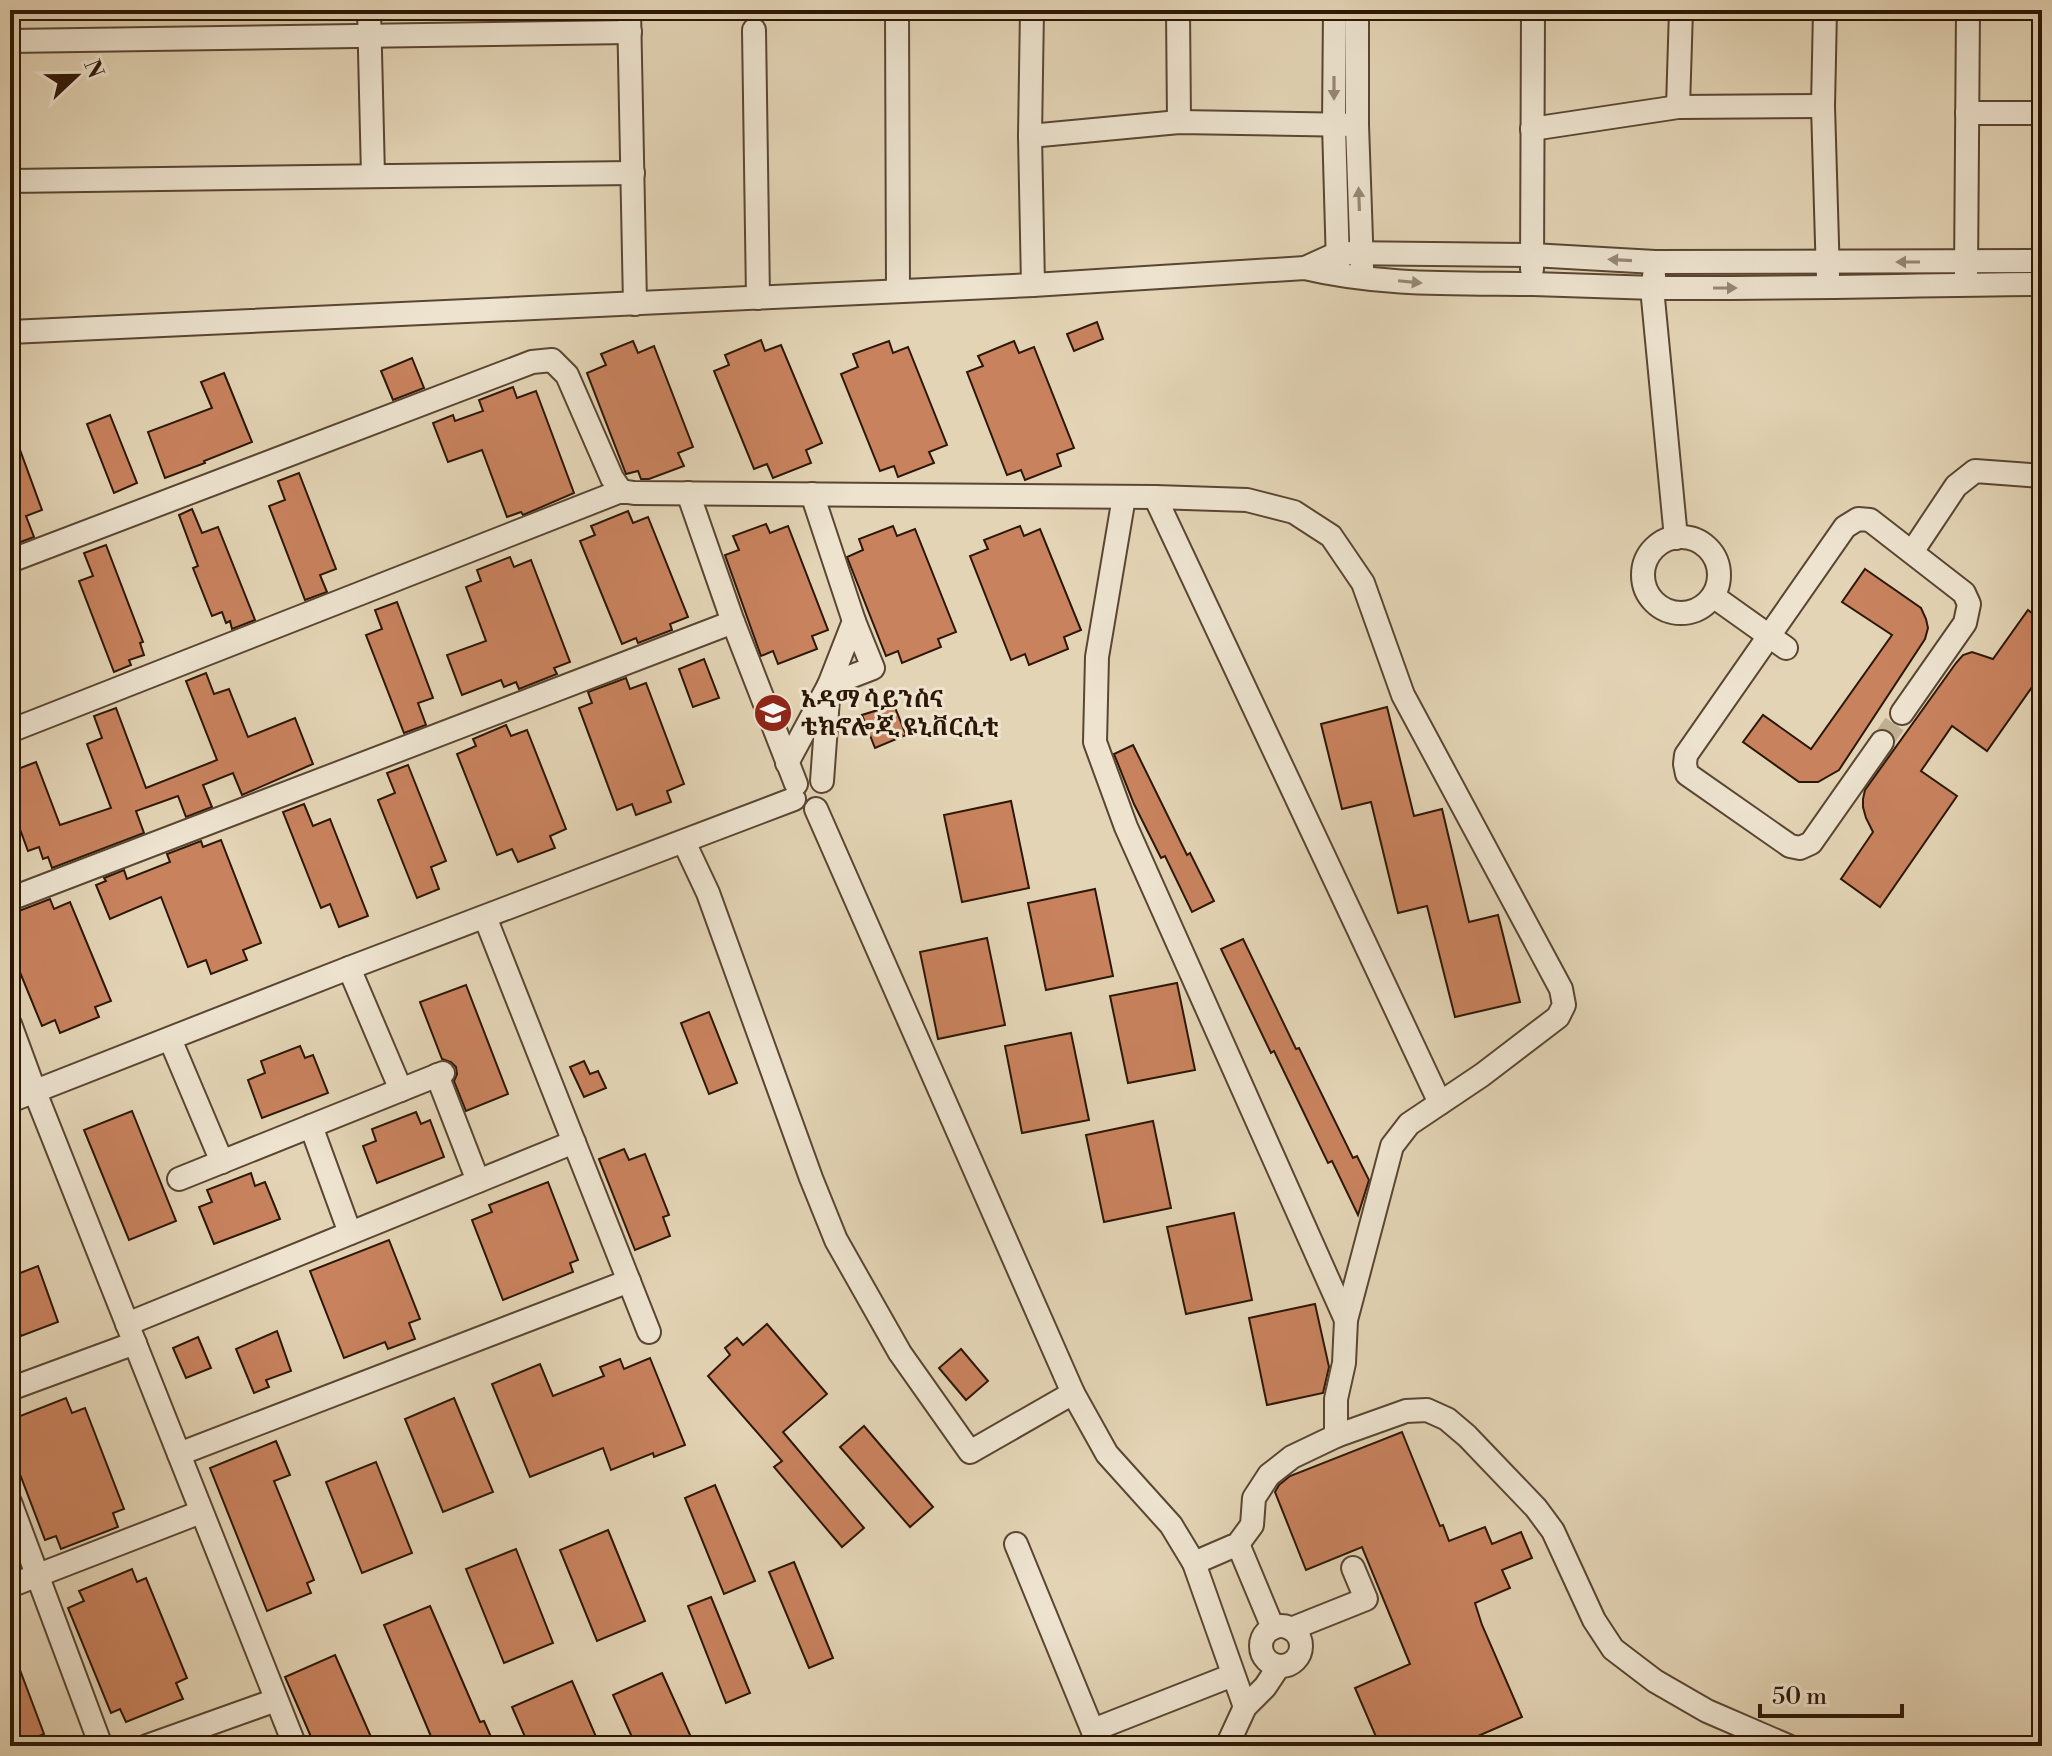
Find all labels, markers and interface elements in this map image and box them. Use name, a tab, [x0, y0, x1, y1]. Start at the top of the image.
north arrow	[36, 36, 116, 116]
text: N	[77, 56, 109, 83]
one-way arrow	[1328, 76, 1341, 101]
one-way arrow	[1353, 186, 1366, 211]
one-way arrow	[1607, 253, 1632, 266]
one-way arrow	[1895, 256, 1920, 268]
one-way arrow	[1397, 276, 1422, 289]
one-way arrow	[1713, 282, 1738, 294]
place label: አዳማ ሳይንስና ቴክኖሎጂ ዩኒቨርሲቲ	[801, 685, 998, 743]
school or university icon: አዳማ ሳይንስና ቴክኖሎጂ ዩኒቨርሲቲ	[752, 692, 794, 734]
scale bar	[1760, 1668, 1902, 1718]
text: 50 m	[1772, 1682, 1827, 1712]

